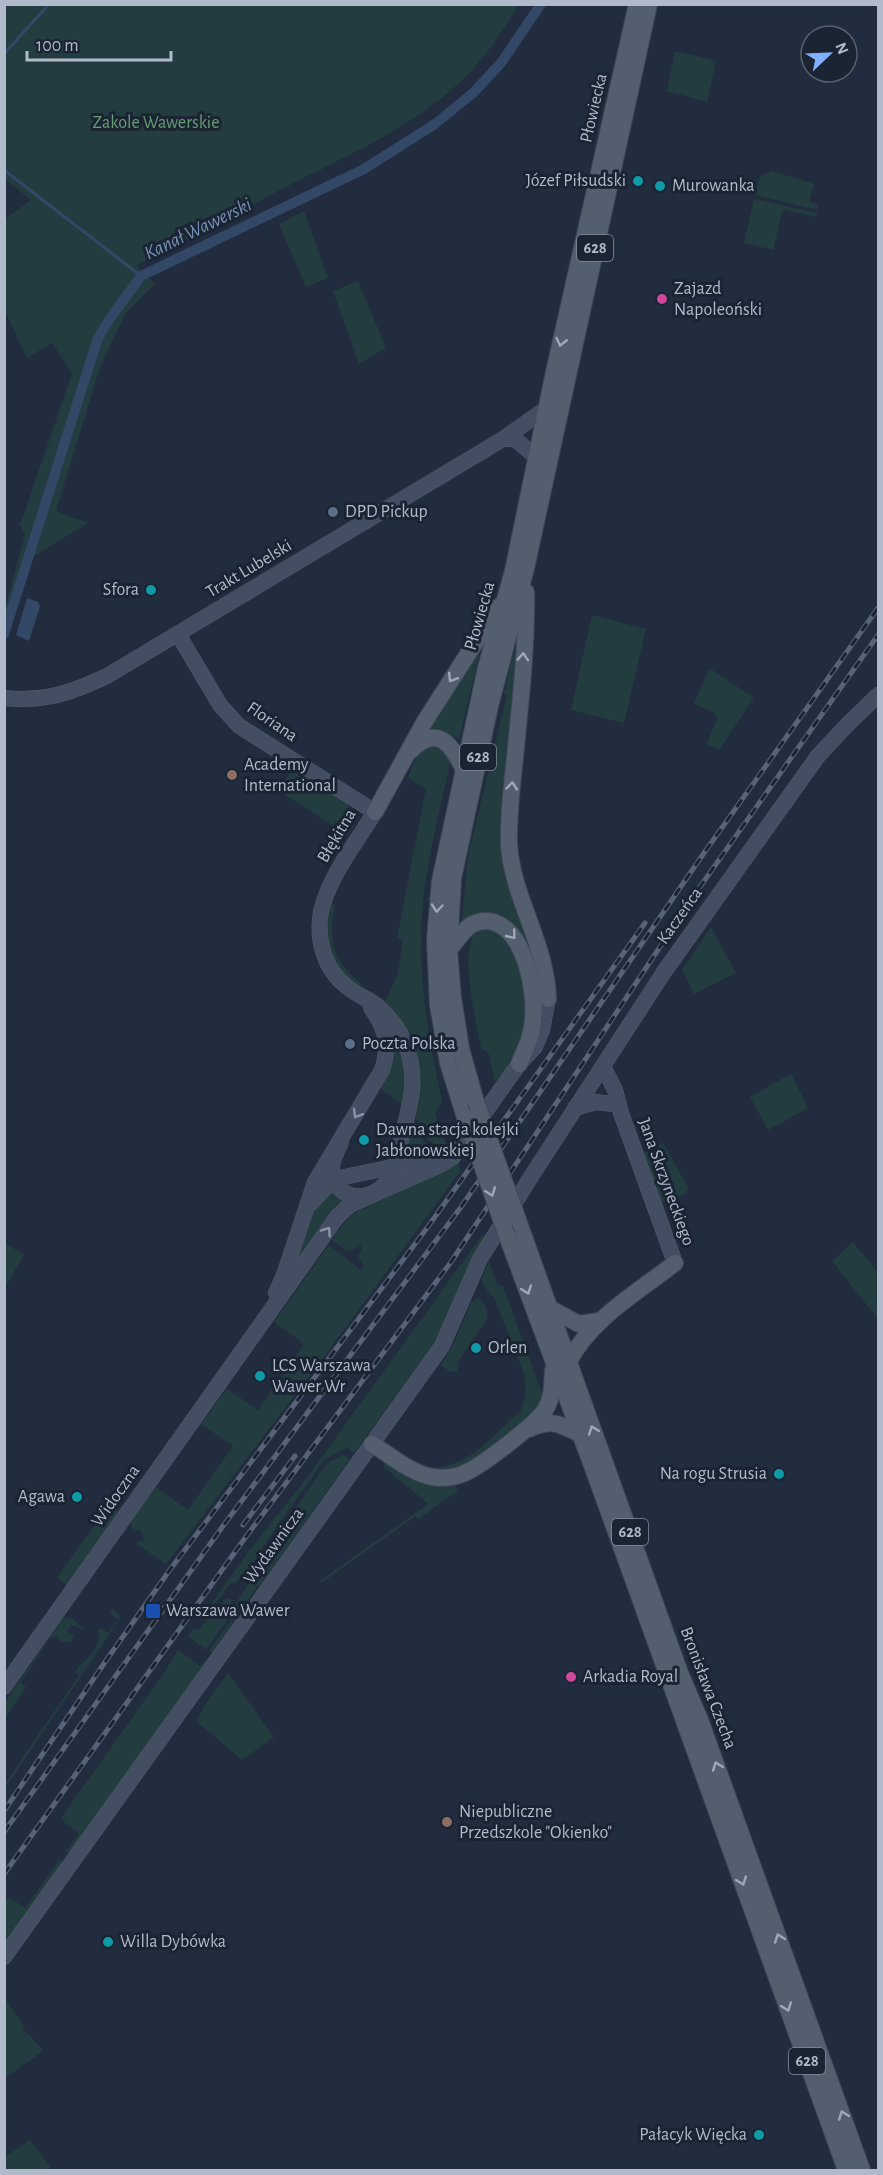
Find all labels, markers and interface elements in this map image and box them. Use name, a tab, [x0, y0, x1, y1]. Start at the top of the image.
scale bar	[27, 24, 171, 62]
north arrow	[799, 24, 859, 84]
text: 100 m	[36, 37, 79, 55]
text: N	[832, 40, 851, 57]
street label: Płowiecka	[577, 72, 611, 144]
park label: Zakole Wawerskie	[93, 114, 220, 132]
place label: Józef Piłsudski	[526, 172, 626, 190]
marker: Józef Piłsudski	[631, 174, 645, 188]
place label: Murowanka	[672, 177, 755, 195]
marker: Murowanka	[653, 179, 667, 193]
water label: Kanał Wawerski	[141, 195, 255, 263]
road number: 628	[577, 235, 613, 261]
place label: Zajazd Napoleoński	[674, 280, 762, 319]
marker: Zajazd Napoleoński	[655, 292, 669, 306]
one-way arrow	[555, 337, 568, 347]
place label: DPD Pickup	[345, 503, 428, 521]
marker: DPD Pickup	[326, 505, 340, 519]
street label: Trakt Lubelski	[203, 536, 295, 602]
street label: Płowiecka	[462, 580, 498, 652]
place label: Sfora	[103, 581, 139, 599]
marker: Sfora	[144, 583, 158, 597]
one-way arrow	[517, 653, 530, 662]
one-way arrow	[448, 671, 459, 682]
street label: Floriana	[243, 699, 301, 745]
road number: 628	[460, 744, 496, 770]
place label: Academy International	[244, 756, 336, 795]
marker: Academy International	[225, 768, 239, 782]
one-way arrow	[505, 782, 518, 791]
street label: Błękitna	[314, 806, 360, 866]
street label: Kaczeńca	[654, 884, 706, 948]
one-way arrow	[431, 903, 444, 912]
one-way arrow	[504, 928, 515, 939]
place label: Poczta Polska	[362, 1035, 456, 1053]
marker: Poczta Polska	[343, 1037, 357, 1051]
one-way arrow	[353, 1108, 365, 1118]
street label: Jana Skrzyneckiego	[635, 1116, 697, 1248]
place label: Dawna stacja kolejki Jabłonowskiej	[376, 1121, 519, 1160]
marker: Dawna stacja kolejki Jabłonowskiej	[357, 1133, 371, 1147]
one-way arrow	[484, 1186, 497, 1197]
one-way arrow	[320, 1226, 331, 1237]
one-way arrow	[520, 1284, 532, 1295]
place label: Orlen	[488, 1339, 527, 1357]
marker: Orlen	[469, 1341, 483, 1355]
place label: LCS Warszawa Wawer Wr	[272, 1357, 371, 1396]
marker: LCS Warszawa Wawer Wr	[253, 1369, 267, 1383]
one-way arrow	[588, 1425, 601, 1436]
street label: Widoczna	[88, 1462, 144, 1530]
place label: Na rogu Strusia	[660, 1465, 767, 1483]
marker: Na rogu Strusia	[772, 1467, 786, 1481]
place label: Agawa	[18, 1488, 65, 1506]
marker: Agawa	[70, 1490, 84, 1504]
street label: Wydawnicza	[241, 1505, 307, 1587]
road number: 628	[612, 1519, 648, 1545]
marker: Warszawa Wawer	[144, 1602, 162, 1620]
place label: Warszawa Wawer	[166, 1602, 290, 1620]
street label: Bronisława Czecha	[676, 1624, 740, 1752]
place label: Arkadia Royal	[583, 1668, 678, 1686]
marker: Arkadia Royal	[564, 1670, 578, 1684]
one-way arrow	[712, 1761, 724, 1772]
place label: Niepubliczne Przedszkole "Okienko"	[459, 1803, 612, 1842]
marker: Niepubliczne Przedszkole "Okienko"	[440, 1815, 454, 1829]
one-way arrow	[735, 1875, 748, 1886]
place label: Willa Dybówka	[120, 1933, 226, 1951]
one-way arrow	[774, 1934, 787, 1944]
marker: Willa Dybówka	[101, 1935, 115, 1949]
one-way arrow	[780, 2001, 793, 2012]
road number: 628	[789, 2048, 825, 2074]
one-way arrow	[837, 2111, 850, 2121]
place label: Pałacyk Więcka	[639, 2126, 747, 2144]
marker: Pałacyk Więcka	[752, 2128, 766, 2142]

